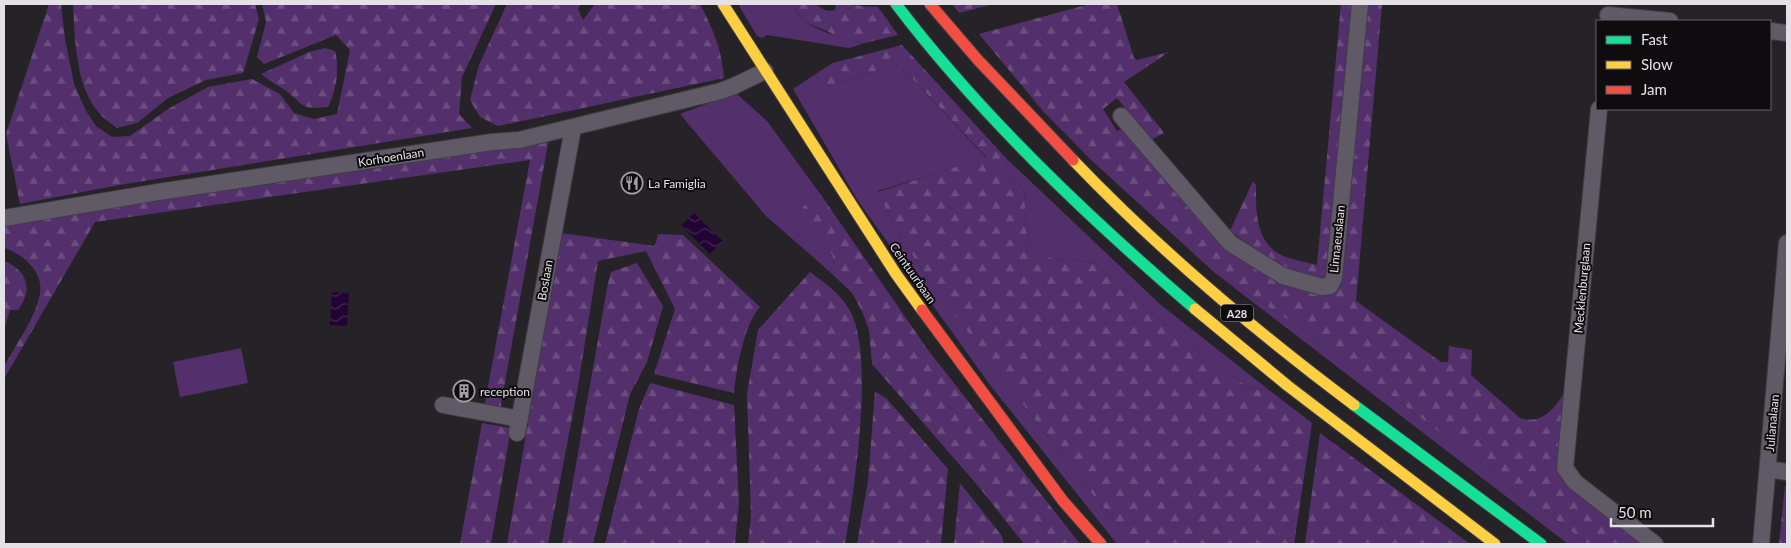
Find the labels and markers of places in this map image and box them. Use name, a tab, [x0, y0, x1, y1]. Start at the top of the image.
restaurant icon: La Famiglia	[620, 171, 644, 195]
place label: La Famiglia	[648, 176, 706, 191]
building icon: reception	[452, 379, 476, 403]
place label: reception	[480, 384, 530, 399]

